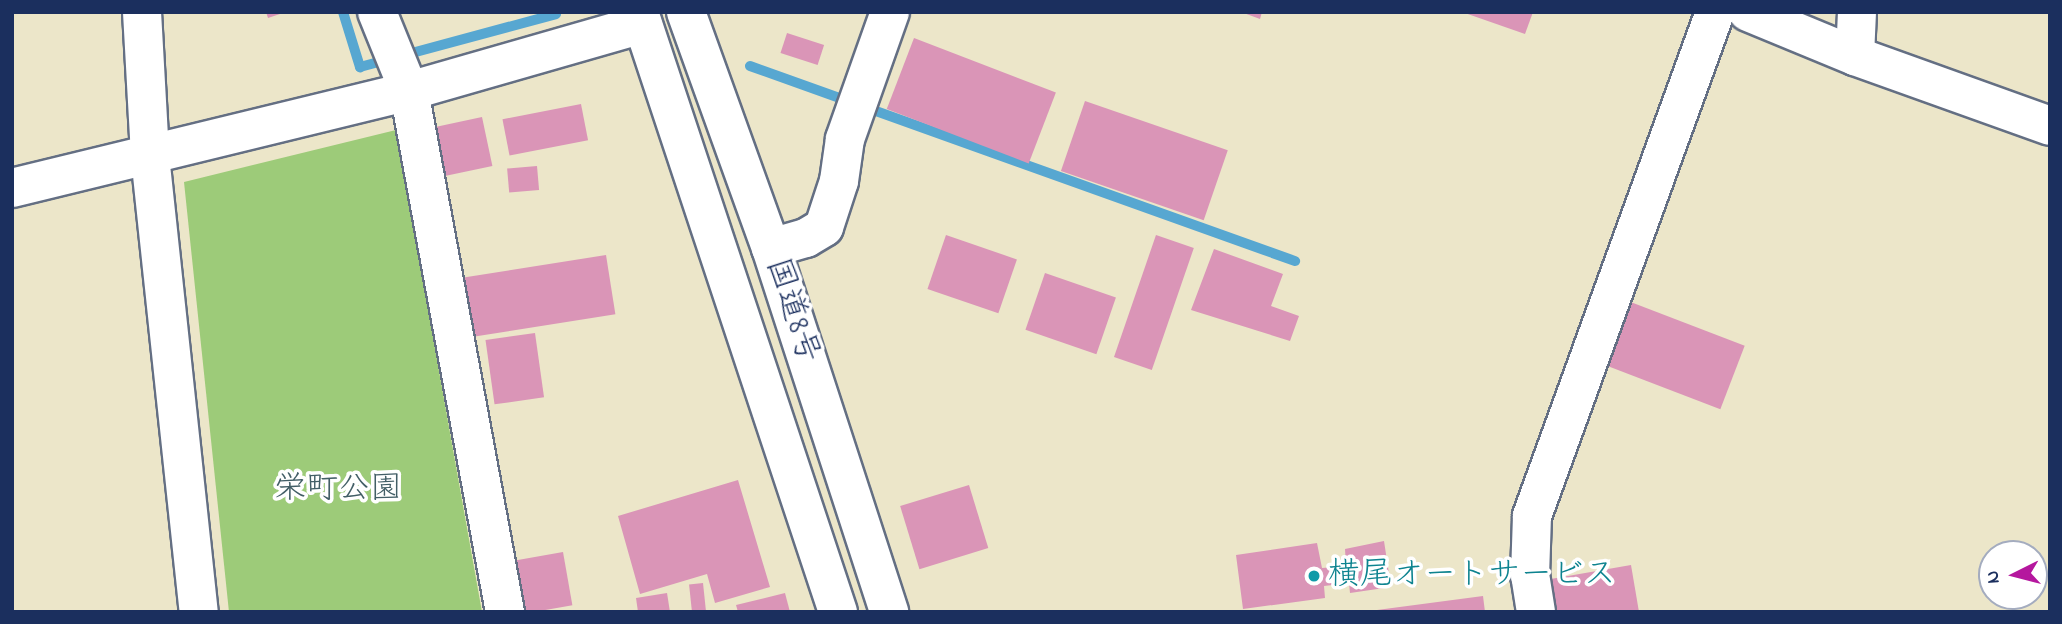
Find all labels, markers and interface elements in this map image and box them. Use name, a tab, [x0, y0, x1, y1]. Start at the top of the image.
street label: 国道8号	[756, 254, 826, 368]
park label: 栄町公園	[274, 471, 402, 509]
north arrow	[1978, 540, 2048, 610]
place label: 横尾オートサービス	[1328, 557, 1616, 595]
marker: 横尾オートサービス	[1306, 568, 1322, 584]
text: N	[1980, 569, 2008, 585]

